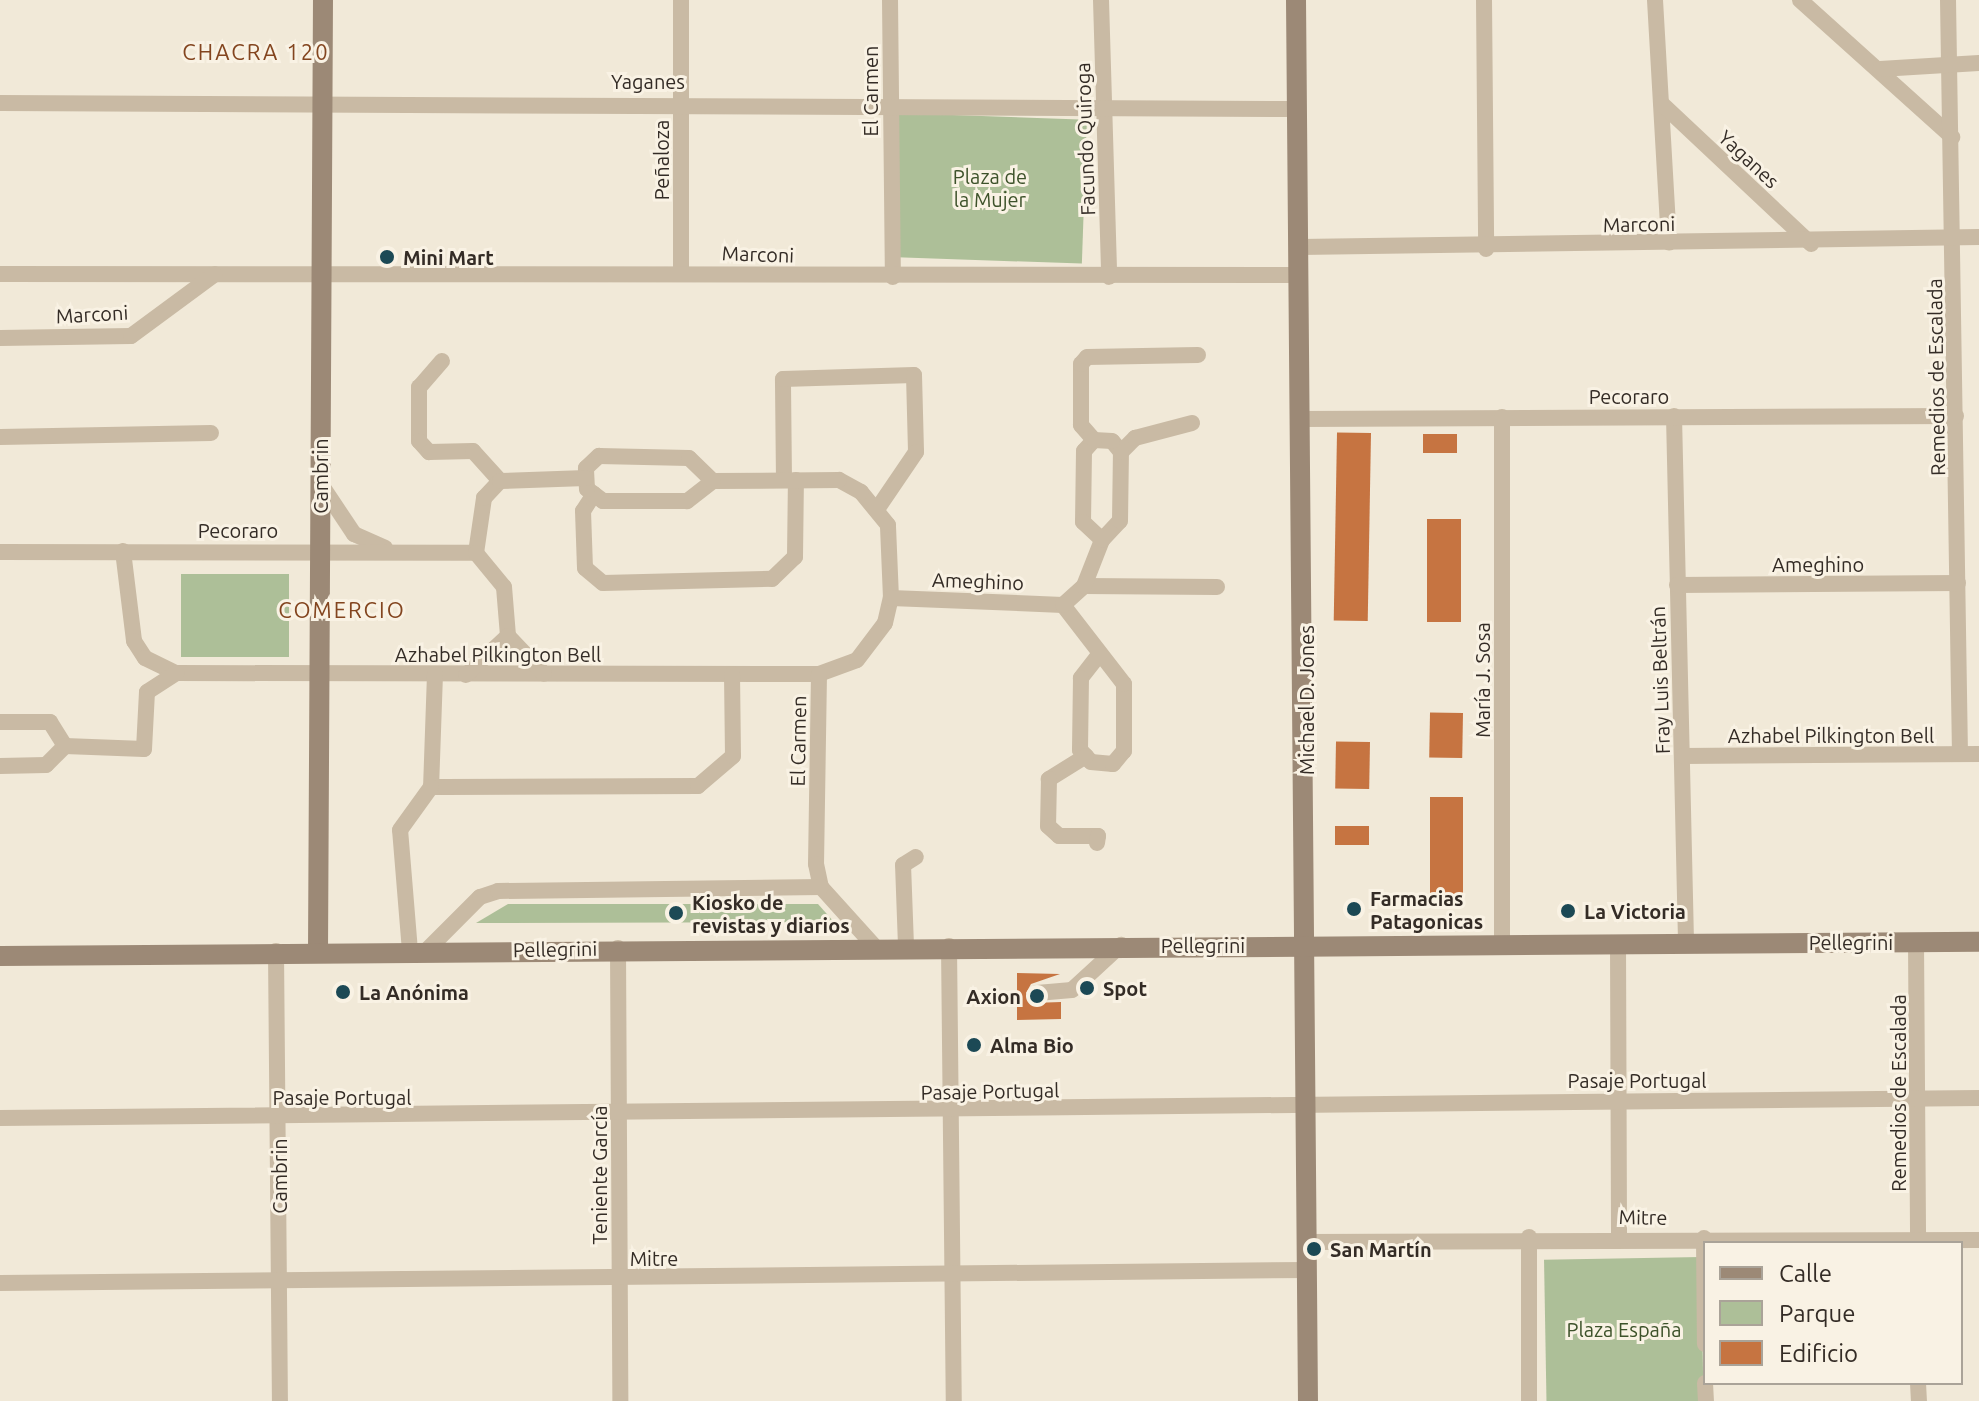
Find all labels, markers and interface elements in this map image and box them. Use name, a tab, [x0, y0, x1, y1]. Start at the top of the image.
district label: CHACRA 120	[182, 39, 330, 65]
street label: El Carmen	[858, 46, 882, 136]
street label: Facundo Quiroga	[1070, 62, 1100, 216]
street label: Yaganes	[611, 69, 685, 93]
street label: Peñaloza	[649, 120, 673, 200]
street label: Yaganes	[1714, 125, 1784, 193]
park label: Plaza de la Mujer	[953, 164, 1027, 211]
street label: Marconi	[1603, 211, 1675, 237]
street label: Marconi	[721, 241, 795, 267]
place label: Mini Mart	[403, 245, 494, 269]
marker: Mini Mart	[378, 248, 396, 266]
street label: Remedios de Escalada	[1922, 278, 1950, 476]
street label: Marconi	[55, 300, 129, 328]
street label: Pecoraro	[1589, 384, 1669, 408]
street label: Cambrin	[308, 438, 332, 514]
street label: Pecoraro	[198, 518, 278, 542]
street label: Ameghino	[1772, 552, 1864, 576]
street label: Ameghino	[932, 567, 1024, 595]
district label: COMERCIO	[278, 597, 406, 623]
street label: Fray Luis Beltrán	[1645, 606, 1675, 754]
street label: María J. Sosa	[1470, 622, 1494, 738]
street label: Michael D. Jones	[1294, 625, 1318, 775]
street label: Azhabel Pilkington Bell	[395, 642, 601, 666]
street label: El Carmen	[785, 695, 811, 787]
street label: Azhabel Pilkington Bell	[1728, 723, 1934, 747]
place label: Farmacias Patagonicas	[1370, 886, 1483, 933]
place label: Kiosko de revistas y diarios	[692, 890, 850, 937]
place label: La Victoria	[1584, 899, 1686, 923]
marker: Farmacias Patagonicas	[1345, 900, 1363, 918]
marker: La Victoria	[1559, 902, 1577, 920]
marker: Kiosko de revistas y diarios	[667, 904, 685, 922]
street label: Pellegrini	[1809, 930, 1893, 954]
street label: Pellegrini	[1161, 933, 1245, 957]
street label: Pellegrini	[513, 936, 597, 962]
place label: Spot	[1103, 976, 1147, 1000]
marker: Spot	[1078, 979, 1096, 997]
place label: La Anónima	[359, 980, 469, 1004]
marker: La Anónima	[334, 983, 352, 1001]
place label: Axion	[966, 984, 1021, 1008]
marker: Axion	[1028, 987, 1046, 1005]
street label: Remedios de Escalada	[1886, 994, 1910, 1192]
place label: Alma Bio	[990, 1033, 1074, 1057]
marker: Alma Bio	[965, 1036, 983, 1054]
street label: Pasaje Portugal	[1568, 1068, 1706, 1092]
street label: Pasaje Portugal	[920, 1078, 1060, 1104]
street label: Pasaje Portugal	[273, 1085, 411, 1109]
street label: Teniente García	[587, 1106, 611, 1244]
street label: Cambrin	[267, 1138, 291, 1214]
street label: Mitre	[1618, 1205, 1668, 1229]
place label: San Martín	[1330, 1237, 1432, 1261]
marker: San Martín	[1305, 1240, 1323, 1258]
legend	[1703, 1241, 1963, 1385]
street label: Mitre	[630, 1246, 678, 1270]
text: Calle	[1779, 1260, 1832, 1287]
text: Parque	[1779, 1300, 1856, 1327]
park label: Plaza España	[1566, 1317, 1682, 1341]
text: Edificio	[1779, 1340, 1858, 1367]

